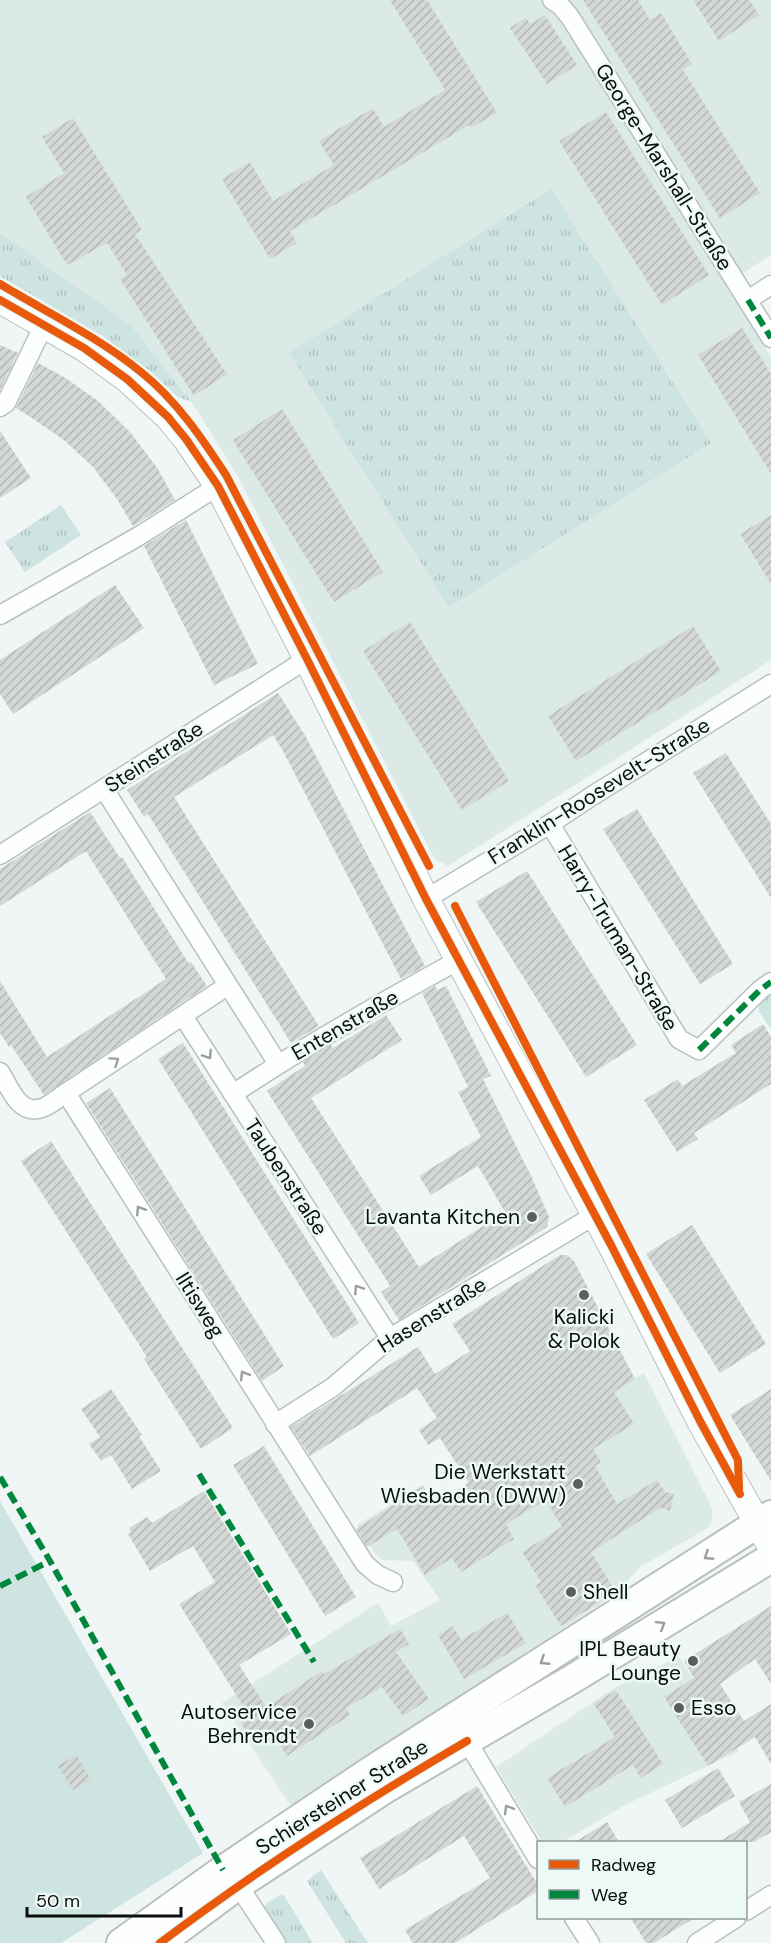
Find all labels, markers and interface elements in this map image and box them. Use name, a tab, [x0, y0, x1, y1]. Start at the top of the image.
street label: George-Marshall-Straße	[589, 58, 739, 276]
street label: Franklin-Roosevelt-Straße	[483, 711, 715, 871]
street label: Steinstraße	[99, 715, 209, 799]
street label: Harry-Truman-Straße	[551, 840, 685, 1036]
street label: Entenstraße	[287, 983, 404, 1067]
one-way arrow	[200, 1049, 212, 1059]
one-way arrow	[108, 1057, 119, 1068]
street label: Taubenstraße	[238, 1113, 334, 1241]
place label: Lavanta Kitchen	[365, 1203, 520, 1231]
one-way arrow	[135, 1206, 147, 1216]
marker: Lavanta Kitchen	[525, 1210, 539, 1224]
street label: Iltisweg	[169, 1267, 231, 1343]
street label: Hasenstraße	[372, 1270, 492, 1360]
one-way arrow	[354, 1285, 366, 1295]
marker: Kalicki & Polok	[577, 1288, 591, 1302]
place label: Kalicki & Polok	[548, 1303, 621, 1355]
one-way arrow	[239, 1371, 251, 1381]
place label: Die Werkstatt Wiesbaden (DWW)	[381, 1458, 566, 1510]
marker: Die Werkstatt Wiesbaden (DWW)	[571, 1477, 585, 1491]
one-way arrow	[703, 1548, 714, 1559]
place label: Shell	[583, 1578, 629, 1606]
marker: Shell	[564, 1585, 578, 1599]
one-way arrow	[655, 1620, 665, 1632]
place label: IPL Beauty Lounge	[579, 1635, 681, 1687]
one-way arrow	[540, 1654, 550, 1666]
marker: IPL Beauty Lounge	[686, 1654, 700, 1668]
place label: Esso	[691, 1694, 736, 1722]
place label: Autoservice Behrendt	[181, 1698, 297, 1750]
marker: Esso	[672, 1701, 686, 1715]
marker: Autoservice Behrendt	[302, 1717, 316, 1731]
street label: Schiersteiner Straße	[250, 1733, 434, 1861]
one-way arrow	[504, 1805, 516, 1815]
legend	[537, 1841, 747, 1919]
text: Radweg	[591, 1853, 656, 1877]
scale bar	[27, 1880, 182, 1918]
text: Weg	[591, 1883, 628, 1907]
text: 50 m	[36, 1889, 80, 1913]

